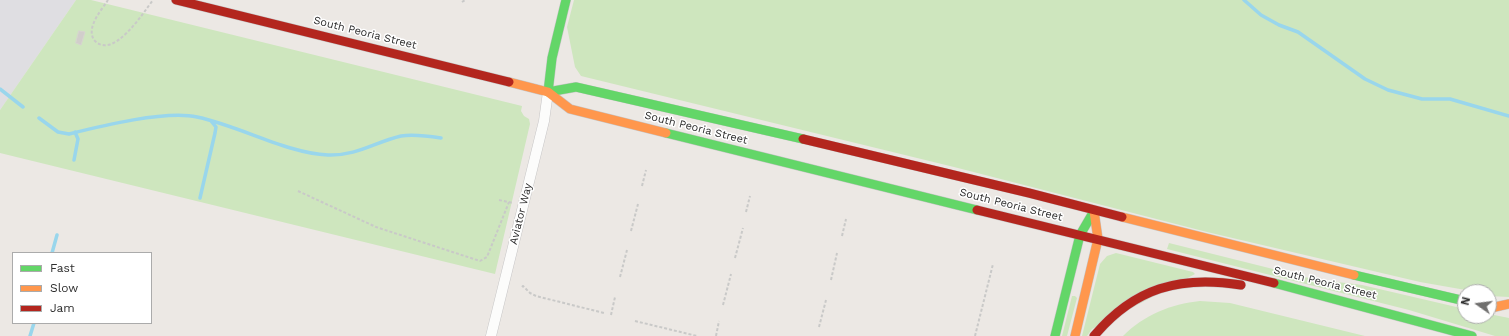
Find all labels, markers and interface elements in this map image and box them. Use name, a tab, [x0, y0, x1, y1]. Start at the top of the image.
street label: South Peoria Street	[312, 14, 418, 52]
street label: South Peoria Street	[643, 109, 749, 147]
street label: Aviator Way	[507, 182, 535, 246]
street label: South Peoria Street	[958, 186, 1064, 224]
legend	[12, 252, 152, 324]
text: Fast	[50, 261, 75, 275]
street label: South Peoria Street	[1272, 264, 1378, 302]
text: Slow	[50, 281, 78, 295]
north arrow	[1457, 284, 1497, 324]
text: N	[1459, 296, 1473, 307]
text: Jam	[50, 301, 75, 315]

